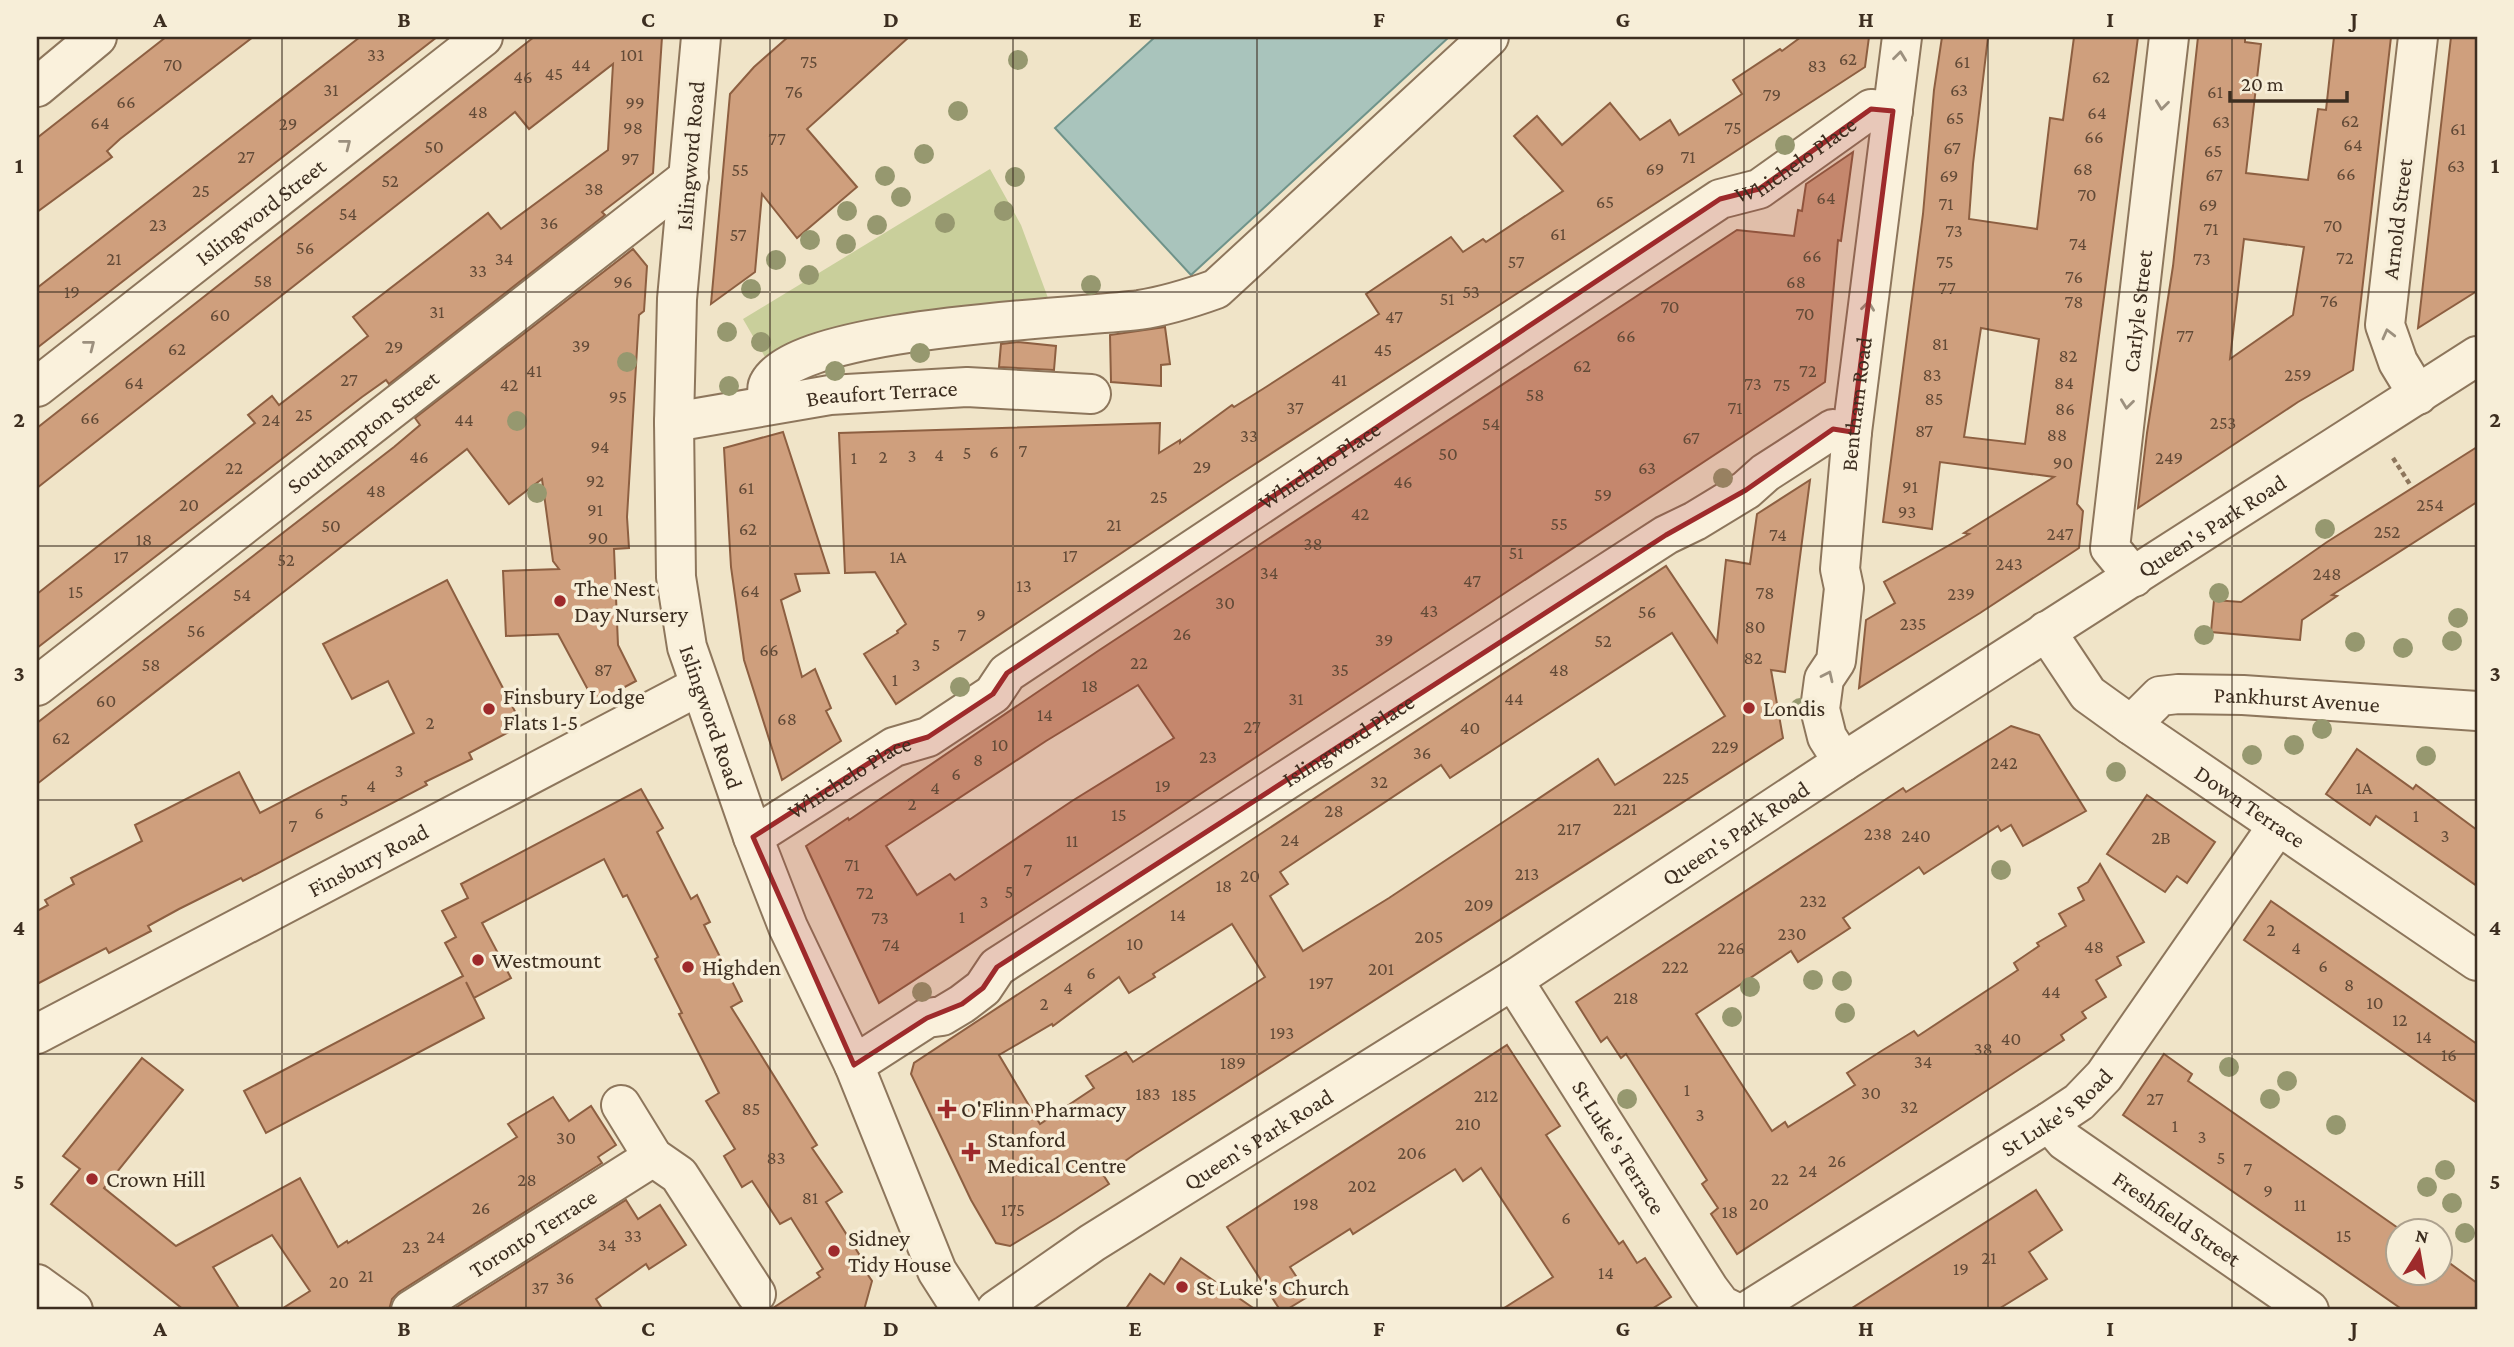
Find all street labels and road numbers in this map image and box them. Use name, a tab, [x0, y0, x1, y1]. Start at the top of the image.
street label: Islingword Road	[670, 80, 710, 232]
street label: Whichelo Place	[1732, 111, 1861, 208]
street label: Islingword Street	[190, 153, 331, 271]
street label: Arnold Street	[2377, 157, 2417, 281]
street label: Carlyle Street	[2117, 248, 2157, 374]
street label: Bentham Road	[1836, 335, 1877, 472]
street label: Southampton Street	[282, 364, 444, 499]
street label: Beaufort Terrace	[804, 375, 958, 412]
street label: Whichelo Place	[1253, 415, 1385, 515]
street label: Queen's Park Road	[2133, 469, 2291, 583]
street label: Islingword Road	[674, 642, 748, 792]
street label: Pankhurst Avenue	[2213, 682, 2381, 717]
street label: Islingword Place	[1277, 688, 1419, 792]
street label: Whichelo Place	[783, 730, 914, 825]
street label: Down Terrace	[2190, 759, 2310, 853]
street label: Queen's Park Road	[1657, 775, 1814, 891]
street label: Finsbury Road	[303, 818, 433, 902]
street label: St Luke's Road	[1996, 1063, 2118, 1162]
street label: St Luke's Terrace	[1567, 1075, 1671, 1219]
street label: Queen's Park Road	[1179, 1083, 1337, 1195]
street label: Freshfield Street	[2108, 1165, 2246, 1272]
street label: Toronto Terrace	[464, 1183, 601, 1283]

